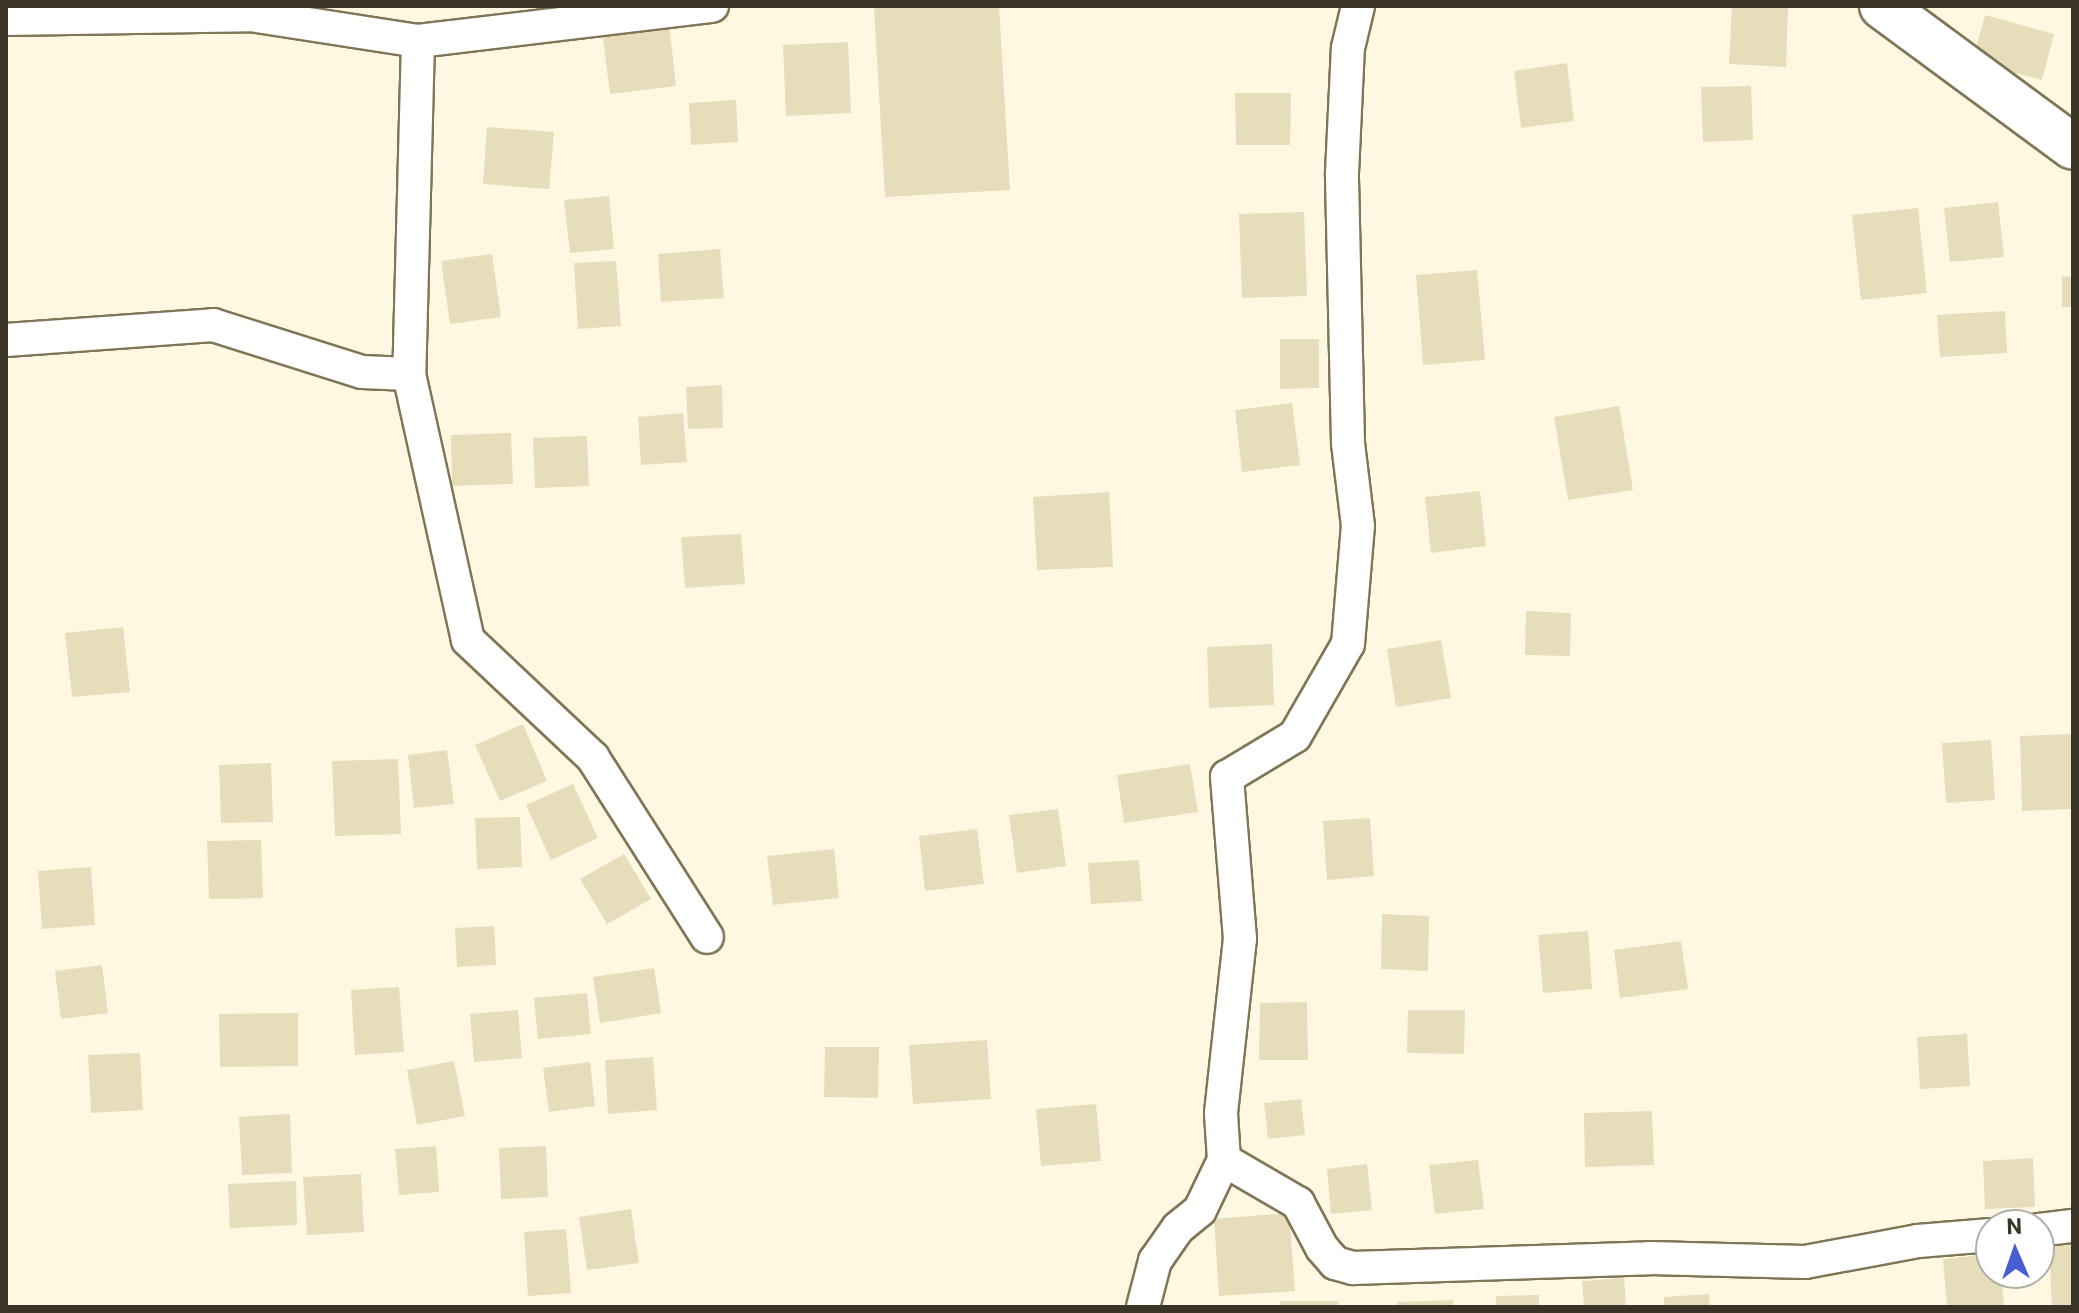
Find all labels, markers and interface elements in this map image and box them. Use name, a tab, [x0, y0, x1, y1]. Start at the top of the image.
north arrow	[1975, 1209, 2055, 1289]
text: N	[2006, 1214, 2022, 1239]

